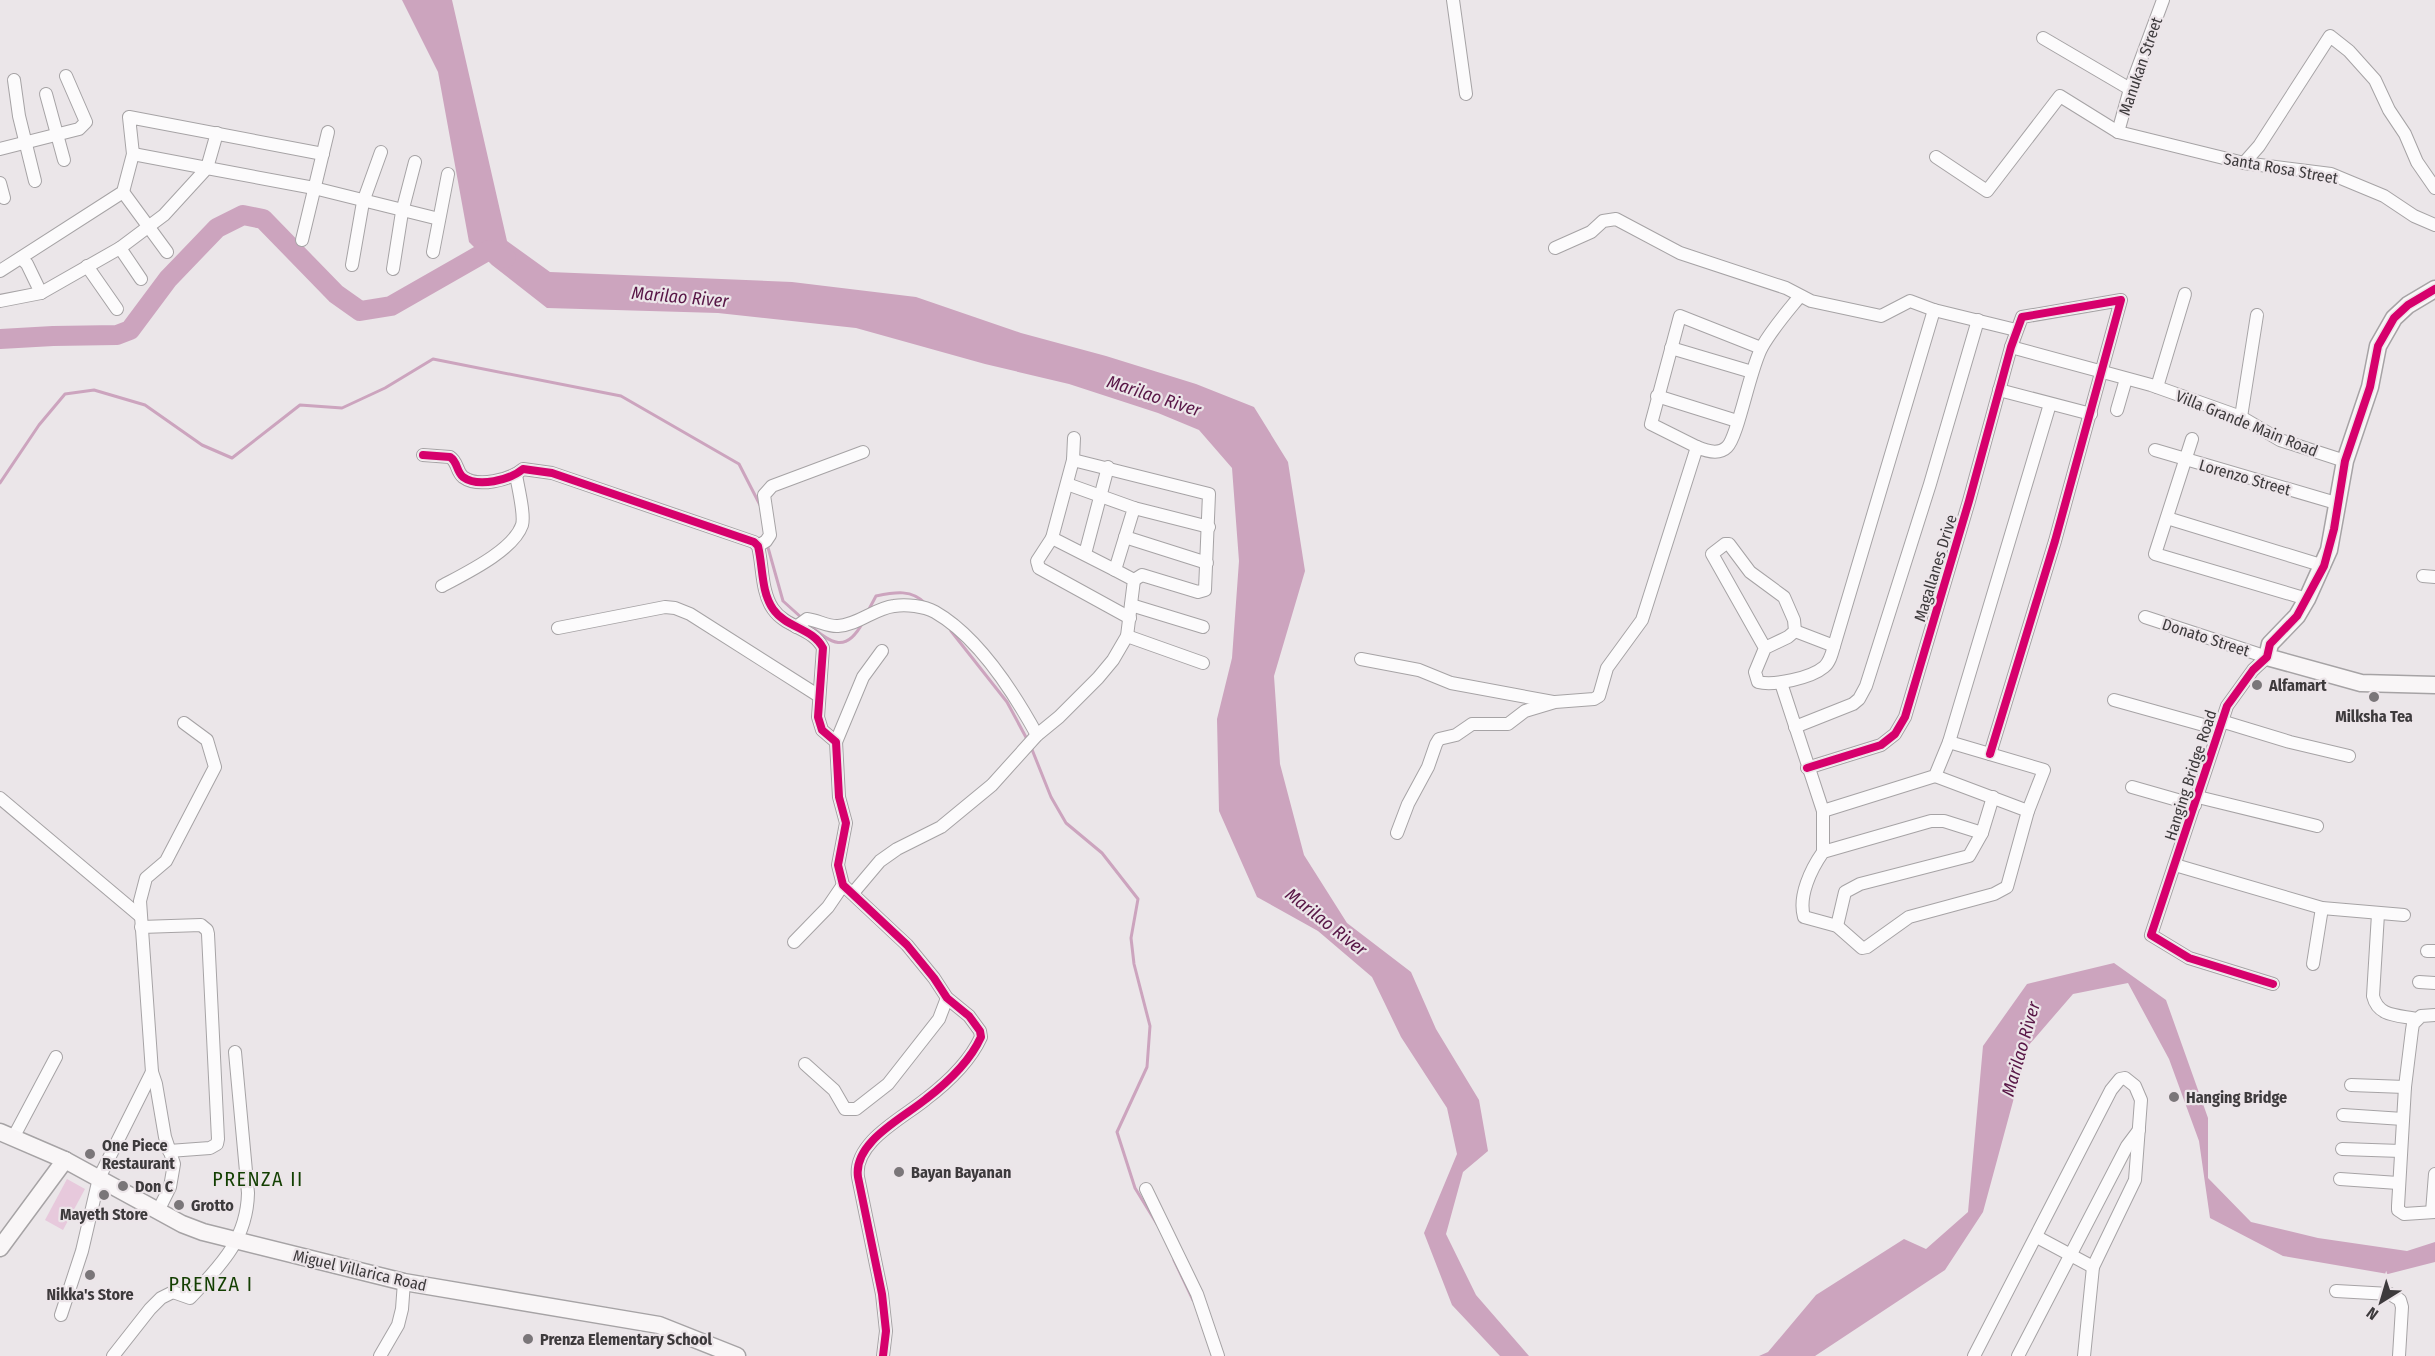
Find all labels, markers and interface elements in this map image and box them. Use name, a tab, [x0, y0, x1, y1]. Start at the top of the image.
street label: Manukan Street	[2115, 14, 2166, 118]
street label: Santa Rosa Street	[2222, 149, 2340, 188]
water label: Marilao River	[631, 282, 730, 312]
water label: Marilao River	[1104, 370, 1204, 422]
street label: Villa Grande Main Road	[2173, 386, 2321, 461]
street label: Lorenzo Street	[2197, 455, 2294, 500]
street label: Magallanes Drive	[1910, 512, 1961, 624]
street label: Donato Street	[2160, 614, 2253, 661]
place label: Alfamart	[2268, 676, 2327, 695]
marker: Alfamart	[2250, 678, 2264, 692]
marker: Milksha Tea	[2367, 690, 2381, 704]
street label: Hanging Bridge Road	[2160, 707, 2221, 843]
place label: Milksha Tea	[2335, 707, 2413, 726]
water label: Marilao River	[1281, 883, 1372, 961]
water label: Marilao River	[1997, 998, 2045, 1099]
place label: Hanging Bridge	[2186, 1088, 2287, 1107]
marker: Hanging Bridge	[2167, 1090, 2181, 1104]
place label: One Piece Restaurant	[102, 1136, 175, 1173]
marker: One Piece Restaurant	[83, 1147, 97, 1161]
place label: Bayan Bayanan	[911, 1163, 1011, 1182]
marker: Bayan Bayanan	[892, 1165, 906, 1179]
district label: PRENZA II	[212, 1167, 304, 1191]
place label: Don C	[135, 1177, 174, 1196]
marker: Don C	[116, 1179, 130, 1193]
marker: Mayeth Store	[97, 1188, 111, 1202]
place label: Grotto	[191, 1196, 234, 1215]
marker: Grotto	[172, 1198, 186, 1212]
place label: Mayeth Store	[60, 1205, 148, 1224]
street label: Miguel Villarica Road	[291, 1246, 429, 1295]
marker: Nikka's Store	[83, 1268, 97, 1282]
district label: PRENZA I	[169, 1272, 253, 1296]
north arrow	[2351, 1272, 2411, 1332]
place label: Nikka's Store	[46, 1285, 134, 1304]
text: N	[2363, 1303, 2382, 1324]
place label: Prenza Elementary School	[540, 1330, 713, 1349]
marker: Prenza Elementary School	[521, 1332, 535, 1346]

